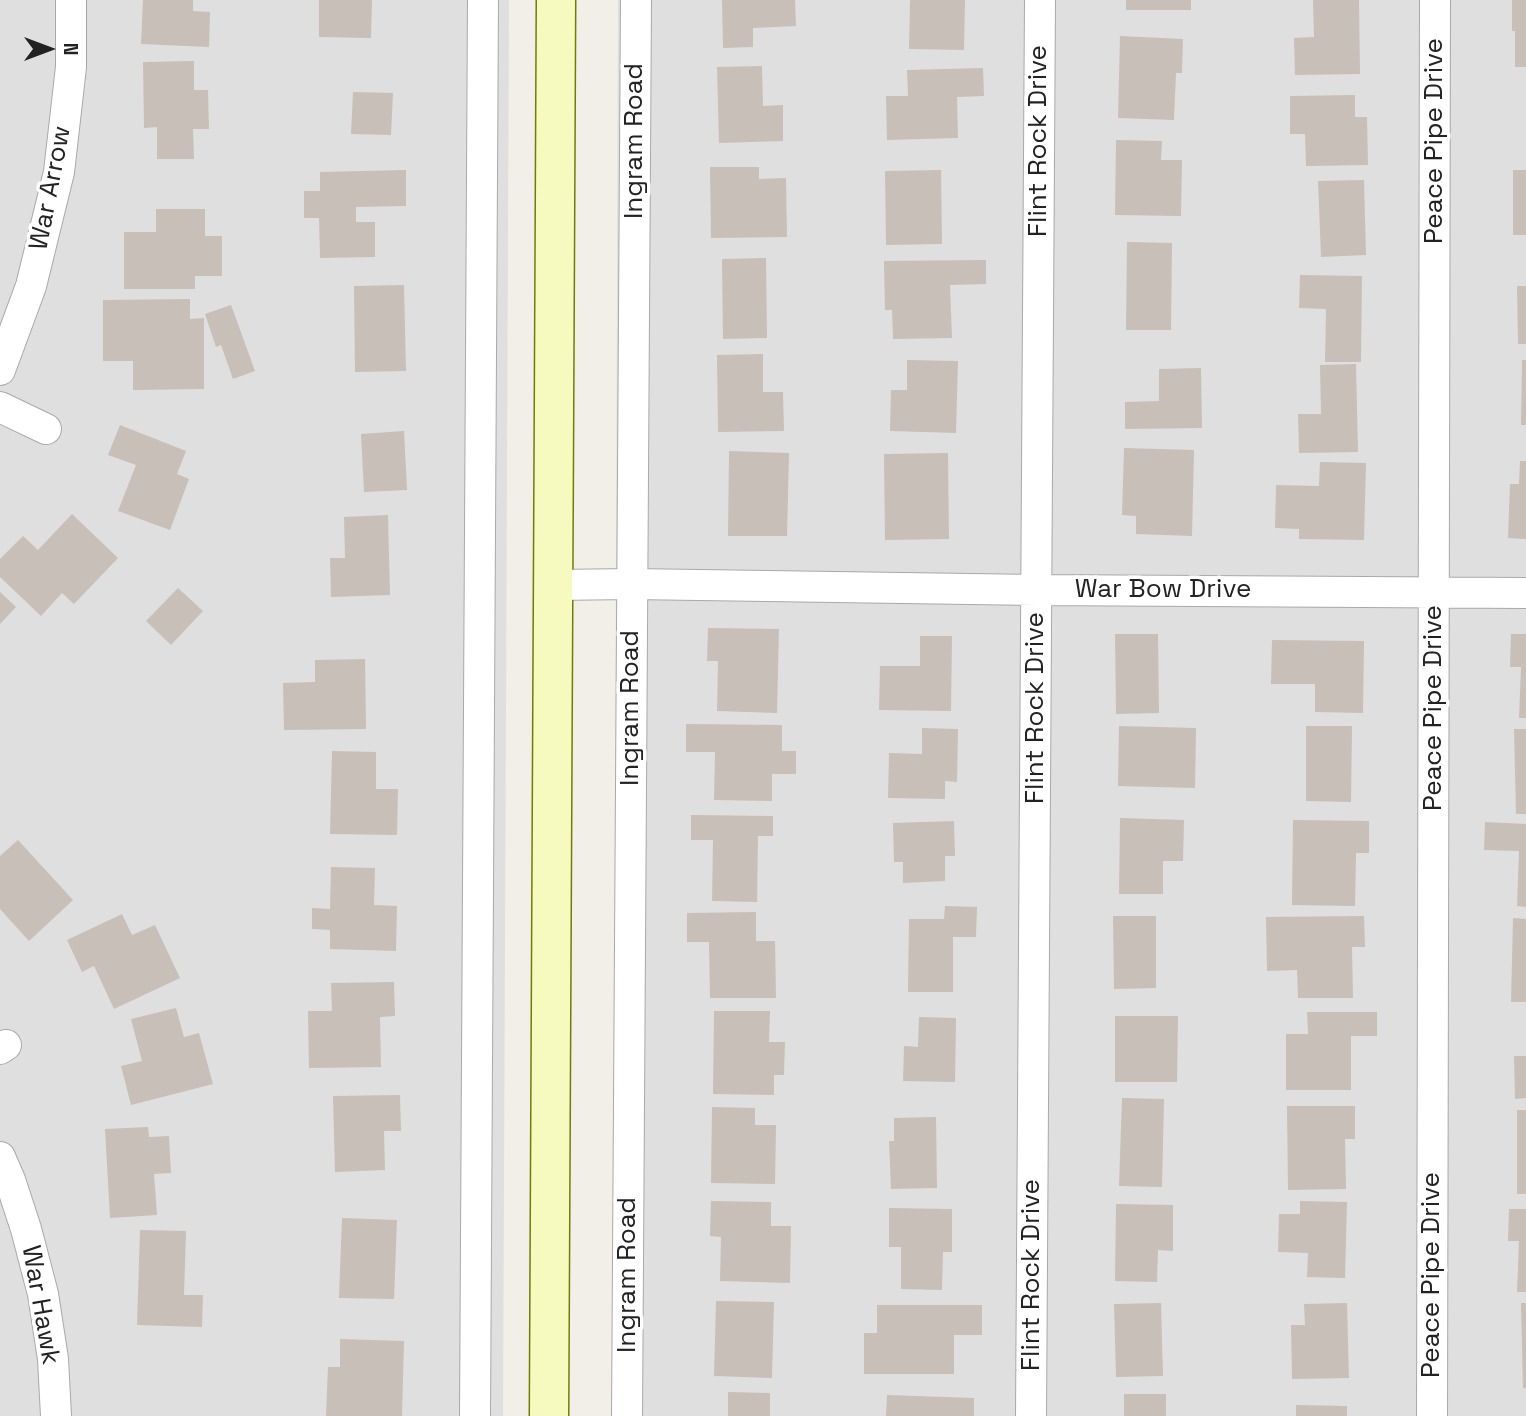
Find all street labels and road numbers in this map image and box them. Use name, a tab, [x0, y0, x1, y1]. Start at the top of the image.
street label: Peace Pipe Drive	[1419, 38, 1451, 244]
street label: Flint Rock Drive	[1023, 45, 1055, 237]
street label: Ingram Road	[619, 63, 651, 219]
street label: War Arrow	[24, 123, 78, 253]
street label: War Bow Drive	[1075, 574, 1251, 606]
street label: Peace Pipe Drive	[1418, 605, 1450, 811]
street label: Flint Rock Drive	[1020, 612, 1052, 804]
street label: Ingram Road	[615, 630, 647, 786]
street label: Peace Pipe Drive	[1416, 1172, 1448, 1378]
street label: Flint Rock Drive	[1016, 1179, 1048, 1371]
street label: Ingram Road	[612, 1197, 644, 1353]
street label: War Hawk	[14, 1243, 66, 1367]

